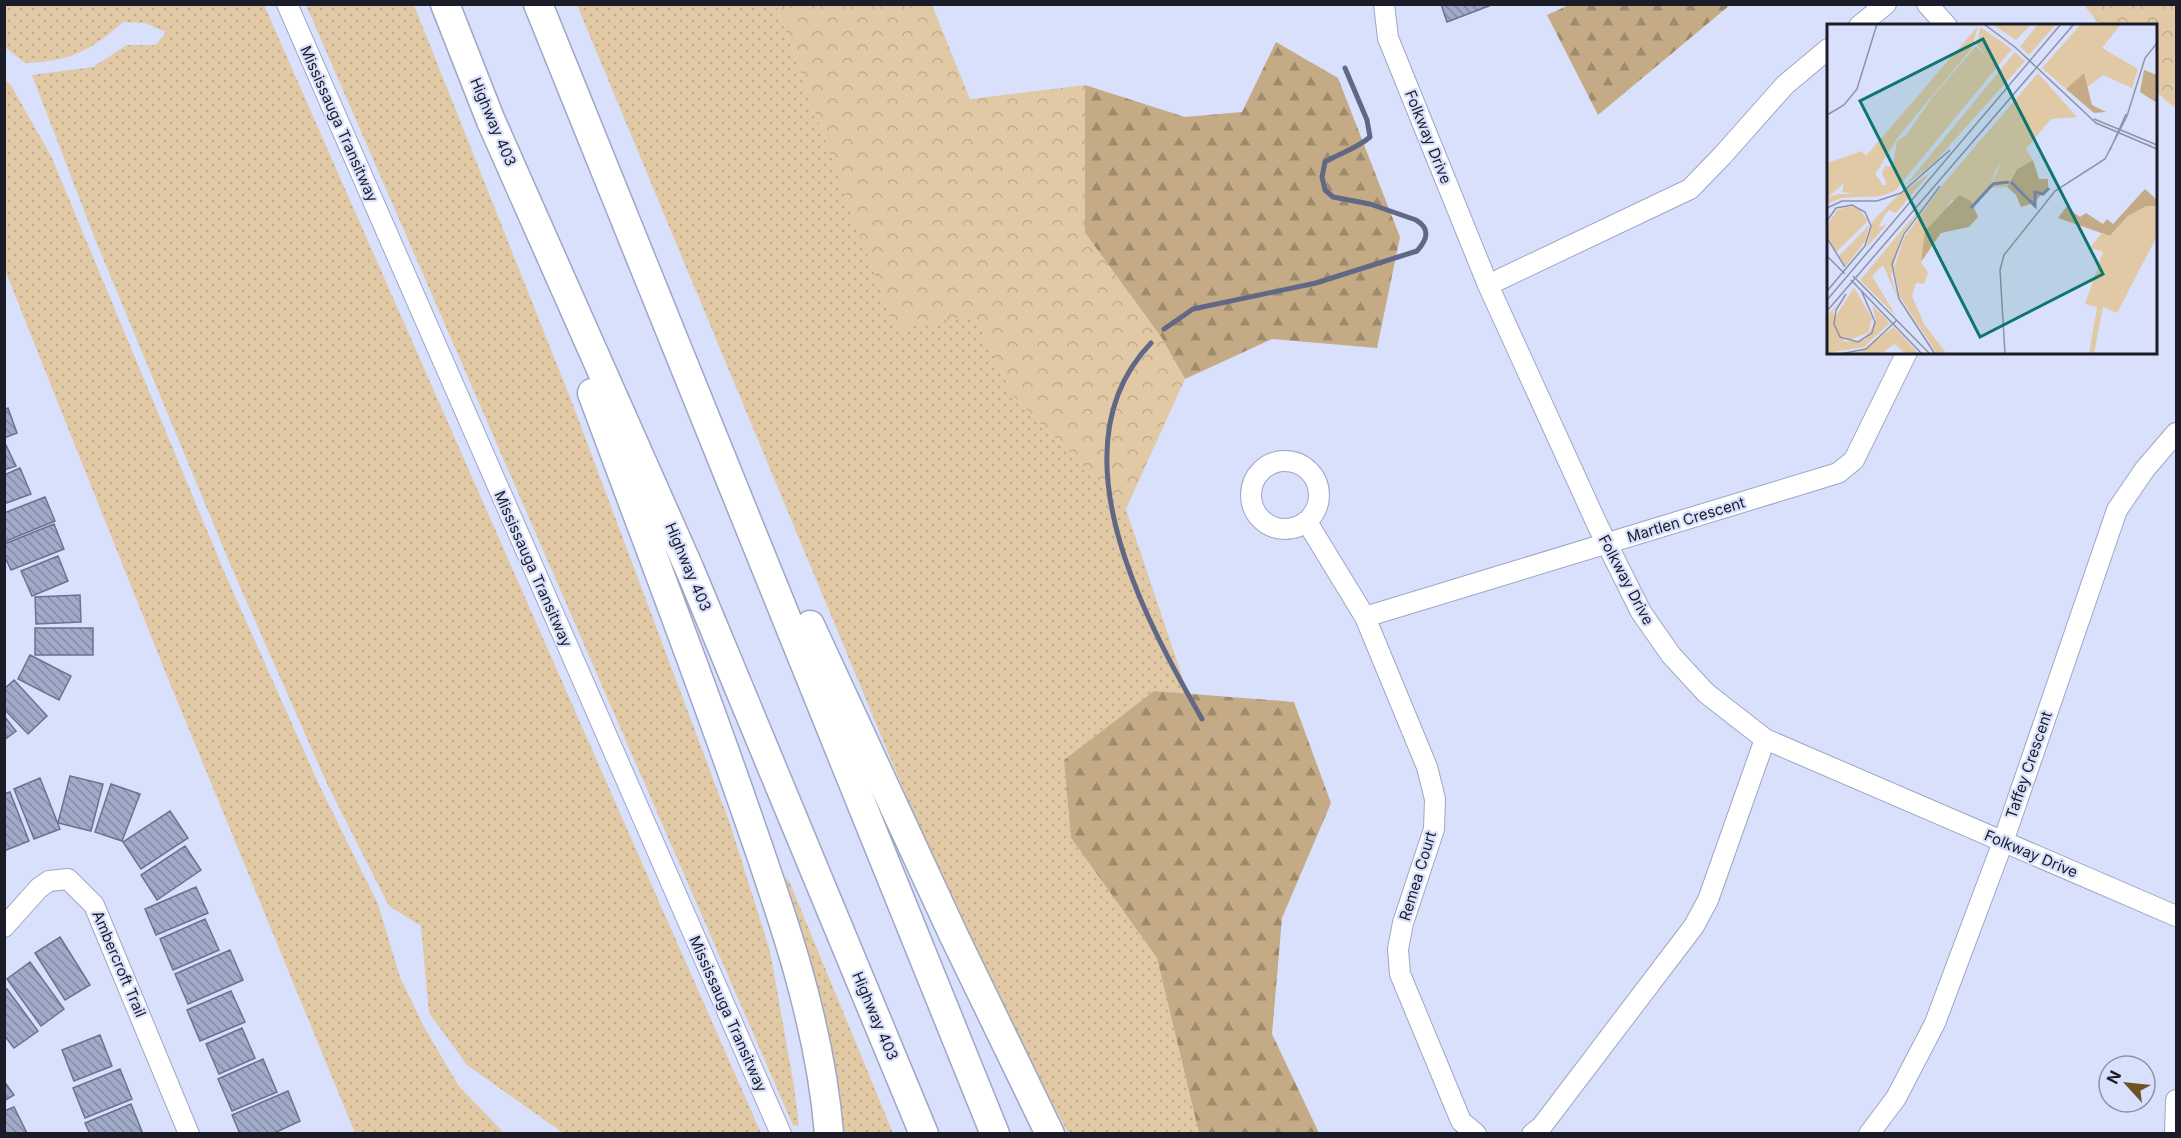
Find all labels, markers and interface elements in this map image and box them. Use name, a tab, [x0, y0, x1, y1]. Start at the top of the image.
inset map	[1827, 24, 2157, 354]
street label: Mississauga Transitway	[296, 43, 383, 205]
street label: Highway 403	[466, 75, 521, 169]
street label: Folkway Drive	[1401, 87, 1456, 186]
street label: Mississauga Transitway	[490, 488, 577, 650]
street label: Martlen Crescent	[1625, 493, 1747, 546]
street label: Highway 403	[661, 520, 716, 614]
street label: Folkway Drive	[1595, 531, 1658, 628]
street label: Taffey Crescent	[2001, 709, 2056, 821]
street label: Folkway Drive	[1982, 825, 2081, 882]
street label: Remea Court	[1395, 829, 1440, 923]
street label: Ambercroft Trail	[88, 908, 151, 1020]
street label: Mississauga Transitway	[685, 933, 772, 1095]
street label: Highway 403	[848, 969, 903, 1063]
north arrow	[2097, 1054, 2157, 1114]
text: N	[2102, 1067, 2125, 1087]

